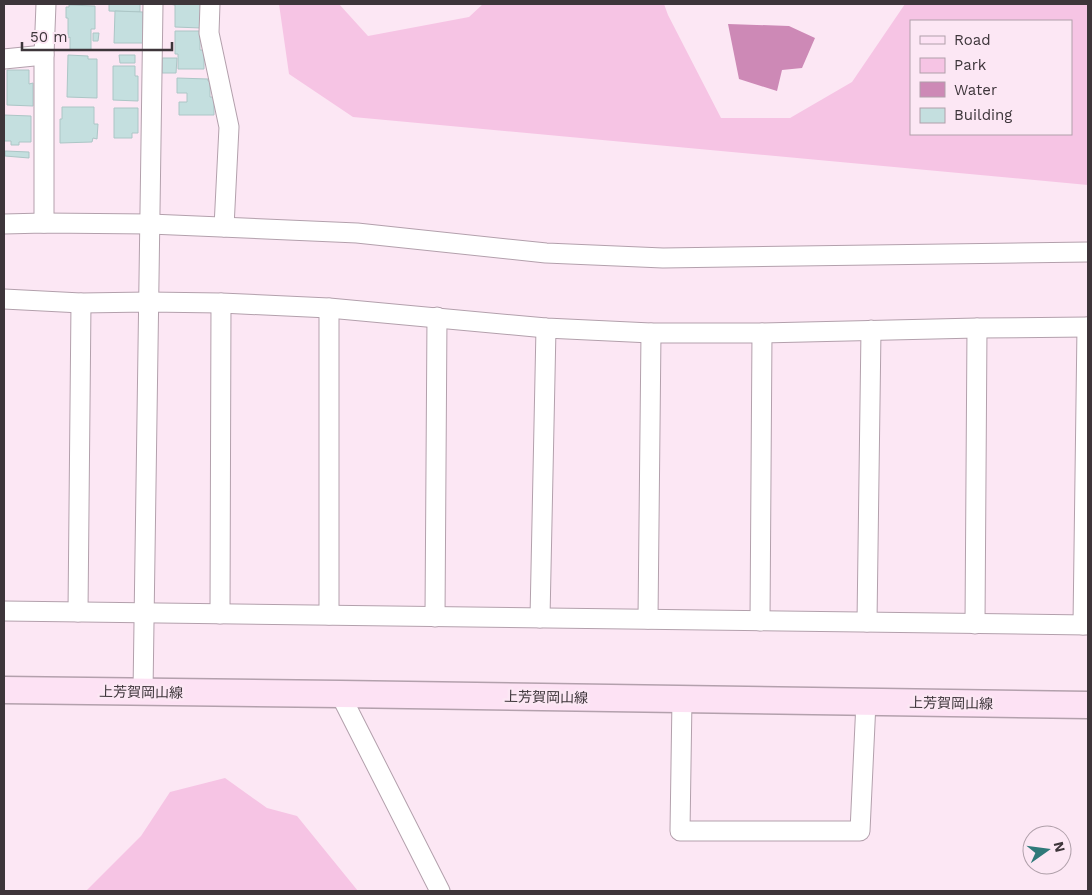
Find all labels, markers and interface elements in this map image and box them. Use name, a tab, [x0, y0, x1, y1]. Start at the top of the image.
scale bar	[22, 20, 172, 52]
legend	[910, 20, 1072, 135]
text: 50 m	[30, 28, 67, 46]
text: Road	[954, 31, 991, 49]
text: Park	[954, 56, 987, 74]
text: Water	[954, 81, 997, 99]
text: Building	[954, 106, 1012, 124]
street label: 上芳賀岡山線	[99, 683, 183, 701]
street label: 上芳賀岡山線	[504, 688, 588, 706]
street label: 上芳賀岡山線	[909, 694, 993, 712]
north arrow	[1022, 825, 1072, 875]
text: N	[1051, 840, 1069, 854]

